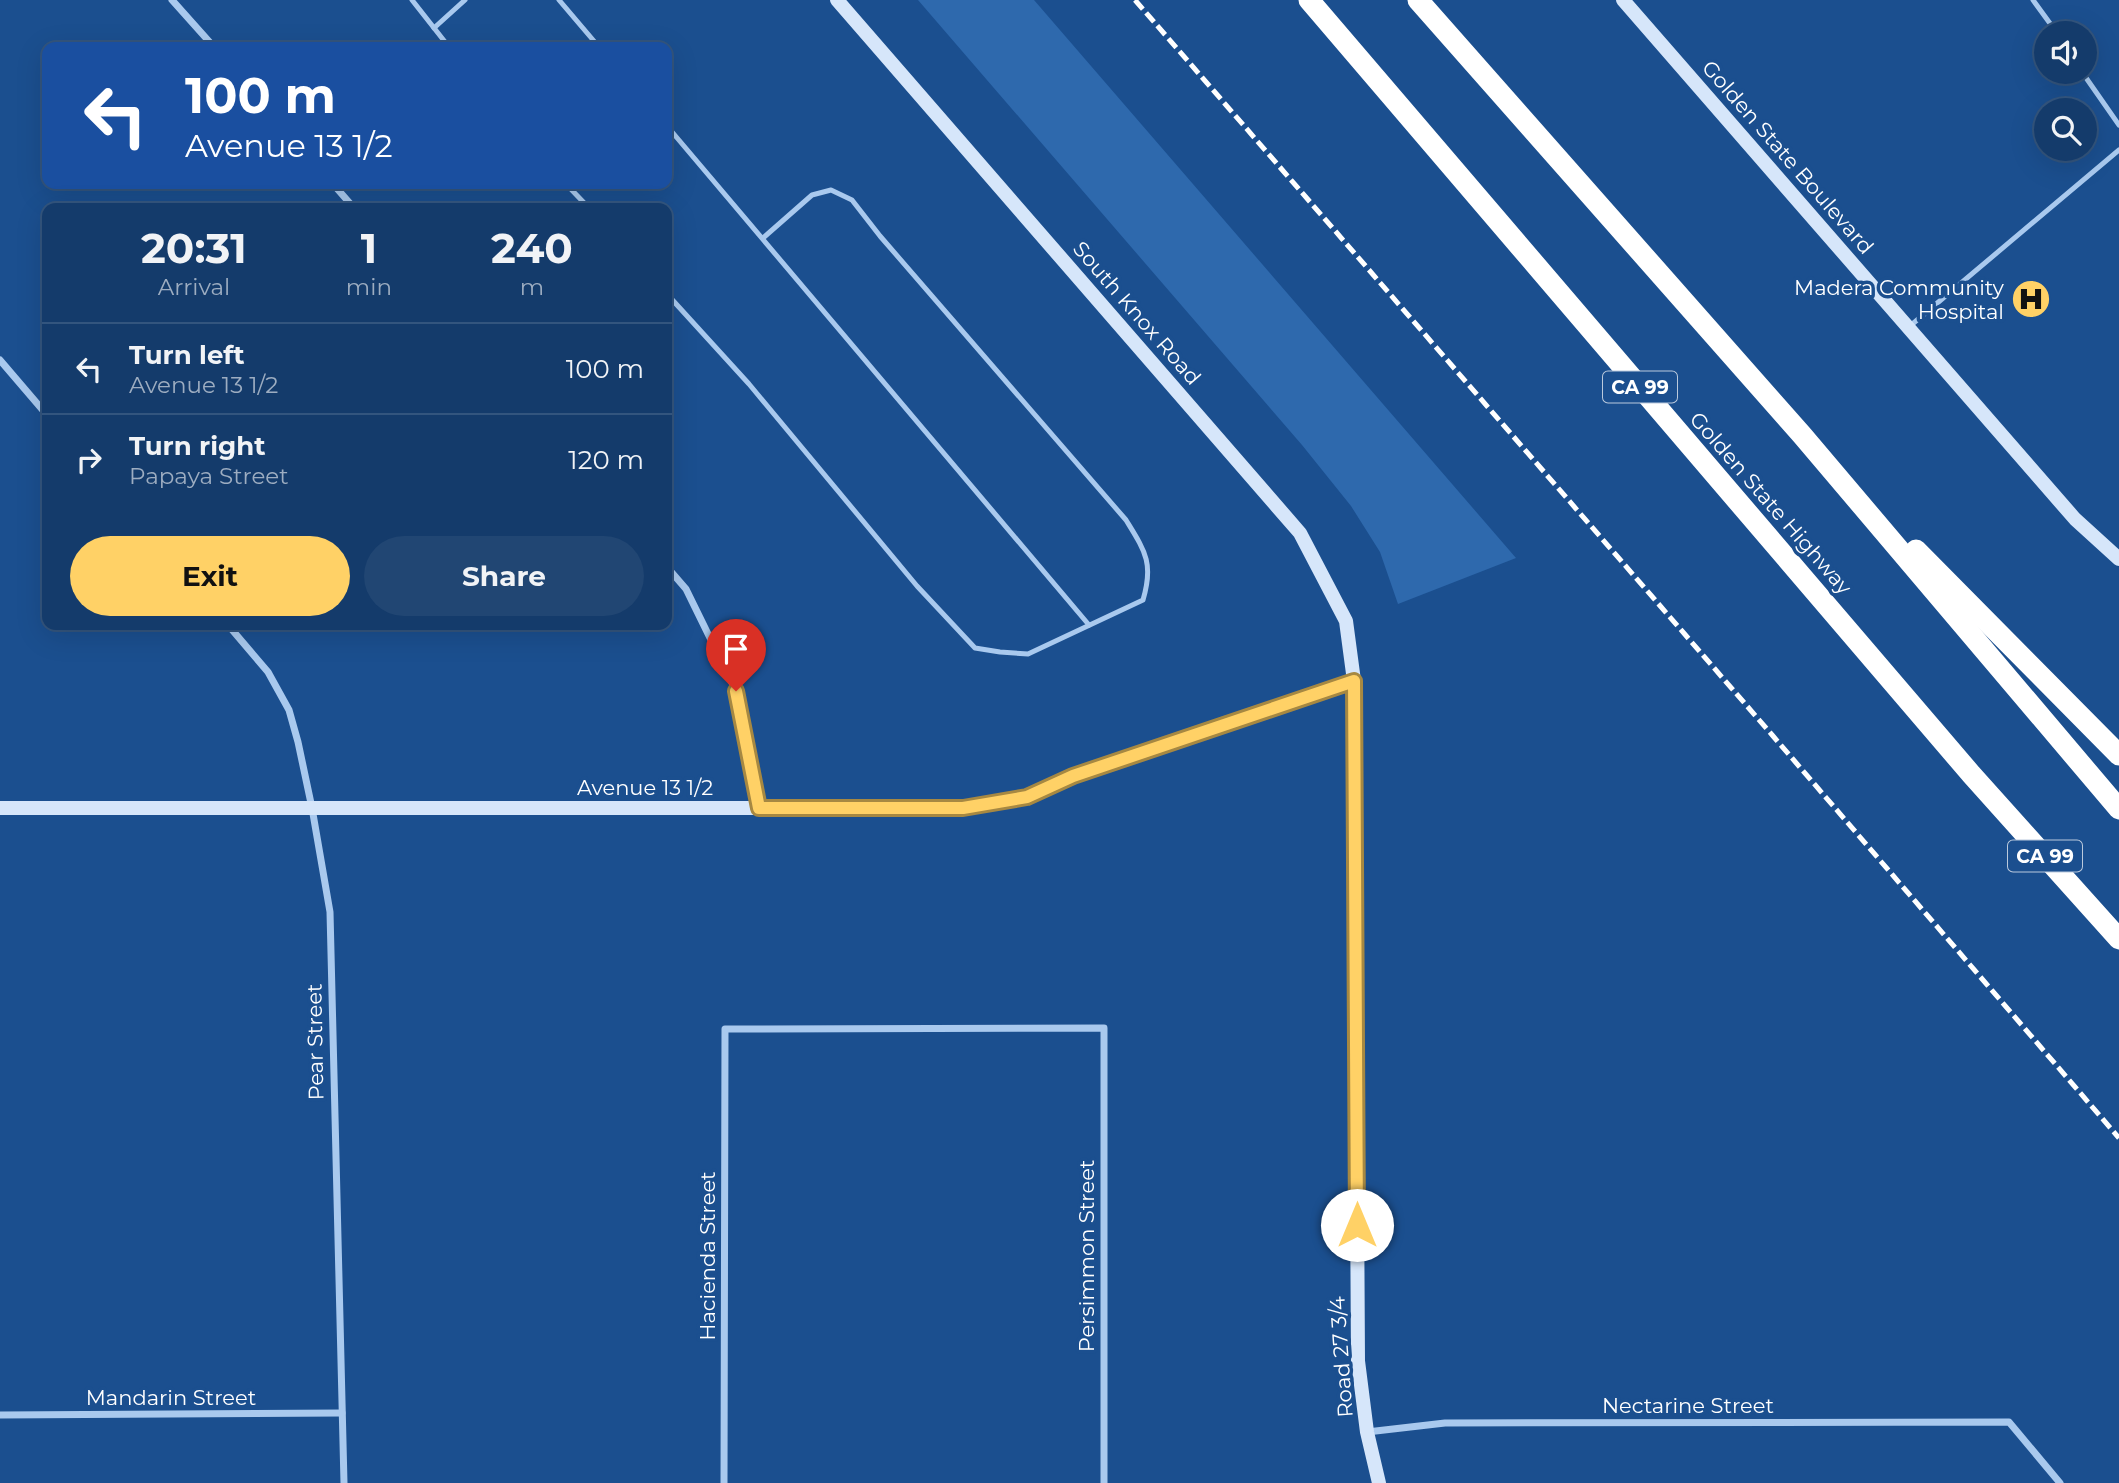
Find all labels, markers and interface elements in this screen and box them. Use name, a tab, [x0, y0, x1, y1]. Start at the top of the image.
map controls	[2034, 21, 2097, 161]
button: sound	[2034, 21, 2097, 84]
street label: Golden State Boulevard	[1697, 55, 1879, 259]
text: 100 m	[185, 66, 336, 125]
icon: left	[70, 70, 161, 161]
button: search	[2034, 98, 2097, 161]
text: Avenue 13 1/2	[185, 126, 393, 165]
text: 20:31	[141, 222, 247, 274]
text: 1	[361, 222, 377, 274]
text: 240	[491, 222, 573, 274]
street label: South Knox Road	[1068, 236, 1206, 390]
text: Arrival	[158, 273, 230, 301]
text: min	[346, 273, 392, 301]
text: m	[520, 273, 544, 301]
place label: Madera Community Hospital	[1794, 275, 2005, 324]
hospital icon: Madera Community Hospital	[2010, 278, 2052, 320]
text: Turn left	[129, 339, 245, 371]
icon: left	[70, 350, 108, 388]
text: 100 m	[566, 353, 644, 385]
text: Avenue 13 1/2	[129, 371, 278, 399]
road number: CA 99	[1603, 372, 1677, 402]
street label: Golden State Highway	[1685, 407, 1858, 600]
text: Turn right	[129, 430, 265, 462]
icon: right	[70, 441, 108, 479]
text: 120 m	[568, 444, 644, 476]
text: Papaya Street	[129, 462, 289, 490]
button: Exit	[70, 536, 350, 616]
button: Share	[364, 536, 644, 616]
pin	[706, 619, 766, 691]
icon: arrive	[717, 630, 755, 668]
street label: Avenue 13 1/2	[577, 775, 713, 800]
road number: CA 99	[2008, 841, 2082, 872]
street label: Pear Street	[301, 983, 329, 1101]
street label: Persimmon Street	[1074, 1160, 1099, 1352]
street label: Hacienda Street	[695, 1171, 720, 1341]
position arrow	[1320, 1188, 1394, 1262]
street label: Road 27 3/4	[1324, 1295, 1358, 1418]
street label: Mandarin Street	[86, 1385, 256, 1410]
street label: Nectarine Street	[1602, 1393, 1774, 1418]

